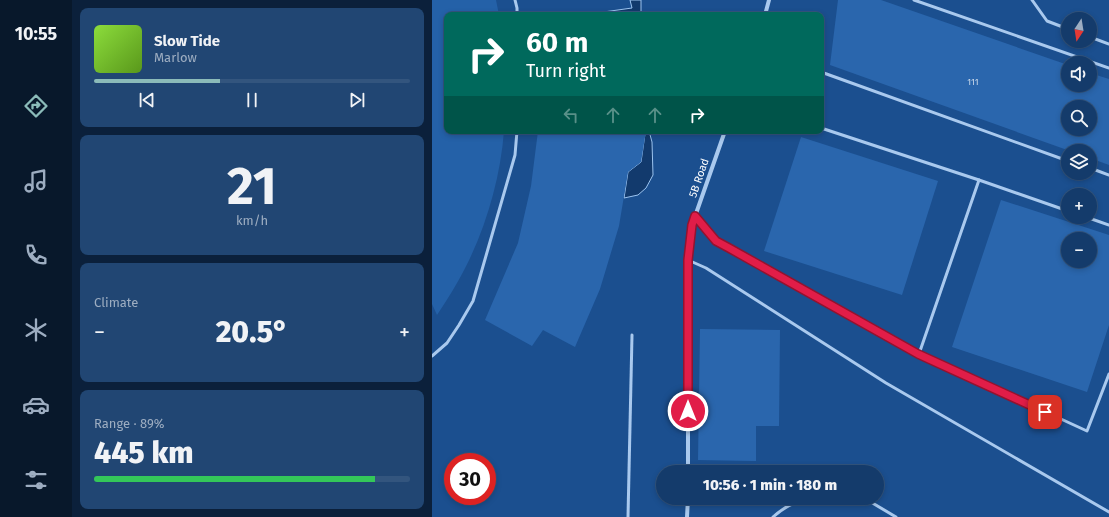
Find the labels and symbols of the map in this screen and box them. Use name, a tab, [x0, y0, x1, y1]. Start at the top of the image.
north arrow	[1061, 12, 1097, 48]
house number: 111	[967, 77, 979, 87]
street label: 5B Road	[686, 157, 712, 199]
position arrow	[667, 390, 709, 432]
pin	[1028, 395, 1062, 429]
speed limit sign: 30	[444, 453, 496, 505]

